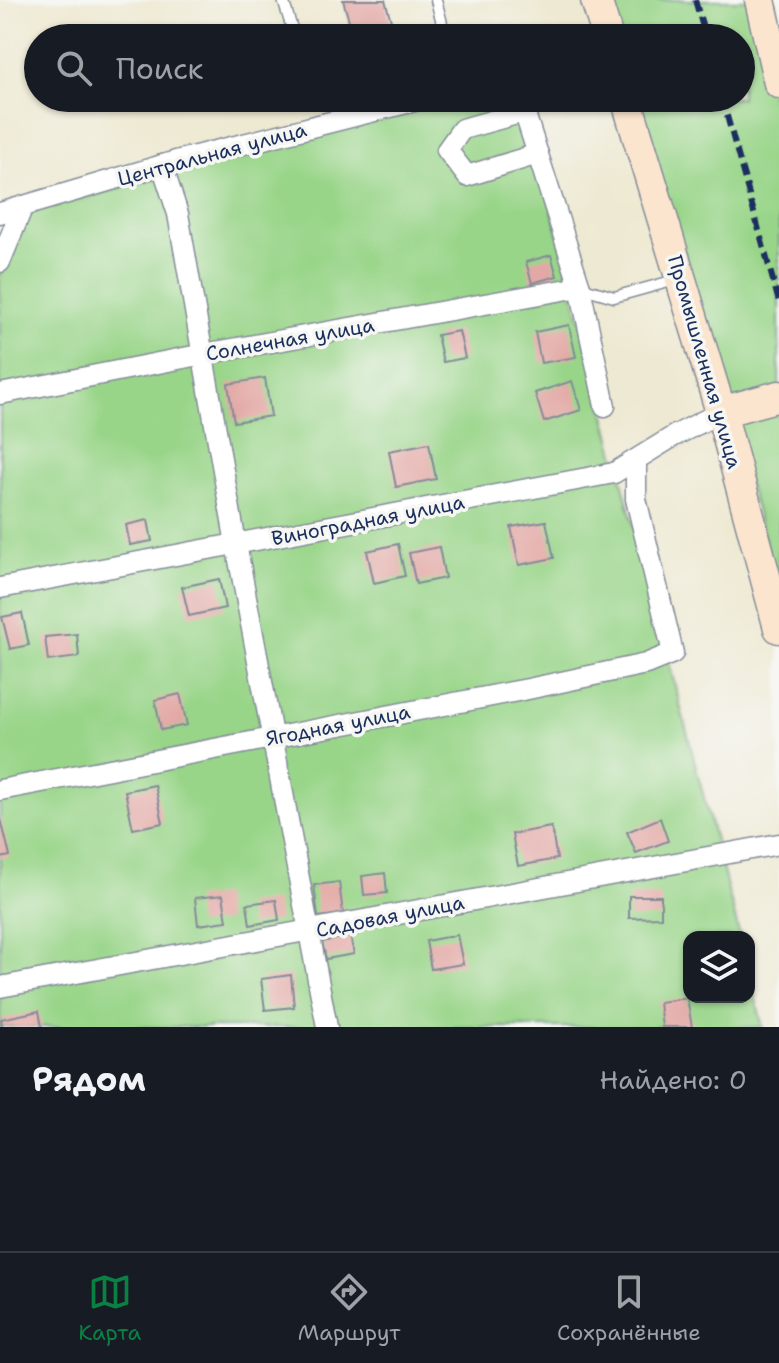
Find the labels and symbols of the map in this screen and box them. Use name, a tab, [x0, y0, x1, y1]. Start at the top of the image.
street label: Центральная улица	[115, 116, 310, 192]
street label: Промышленная улица	[662, 252, 748, 472]
street label: Солнечная улица	[204, 311, 377, 367]
street label: Виноградная улица	[269, 488, 467, 551]
street label: Ягодная улица	[264, 698, 413, 752]
street label: Садовая улица	[314, 889, 467, 943]

